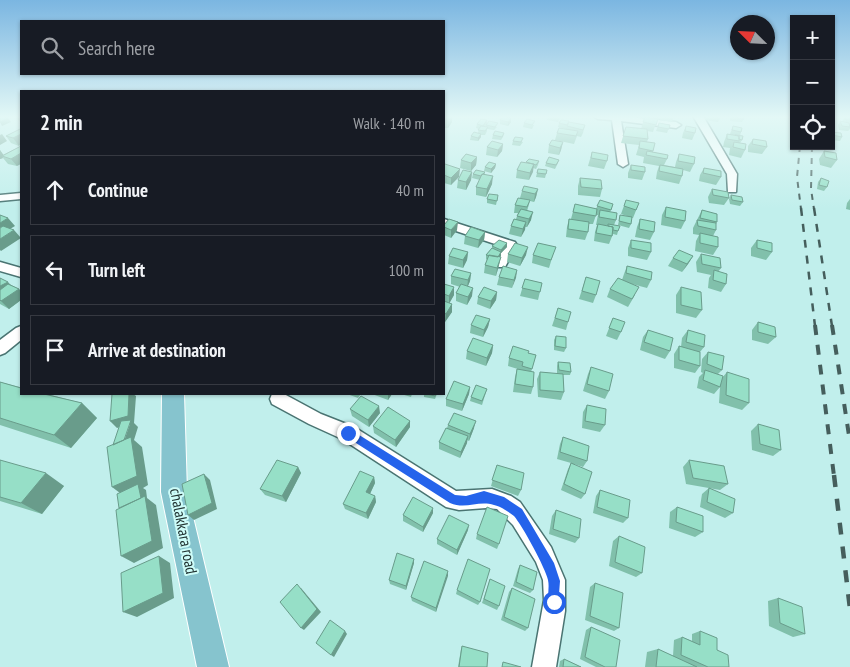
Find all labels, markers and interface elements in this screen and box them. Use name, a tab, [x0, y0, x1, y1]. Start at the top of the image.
north arrow	[730, 15, 775, 60]
map controls	[790, 15, 835, 150]
button: +	[790, 15, 835, 60]
search box	[20, 20, 445, 75]
icon: search	[38, 34, 66, 62]
text: Search here	[78, 36, 155, 60]
button: −	[790, 60, 835, 105]
button: locate	[790, 105, 835, 150]
text: 2 min	[40, 109, 82, 136]
text: Walk · 140 m	[353, 113, 425, 133]
icon: ahead	[41, 176, 69, 204]
text: Continue	[88, 178, 148, 202]
text: 40 m	[396, 180, 424, 200]
icon: left	[41, 256, 69, 284]
text: Turn left	[88, 258, 145, 282]
text: 100 m	[389, 260, 424, 280]
icon: arrive	[41, 336, 69, 364]
text: Arrive at destination	[88, 338, 226, 362]
route end	[337, 422, 360, 445]
street label: chalakkara road	[166, 486, 202, 576]
route start	[543, 591, 566, 614]

